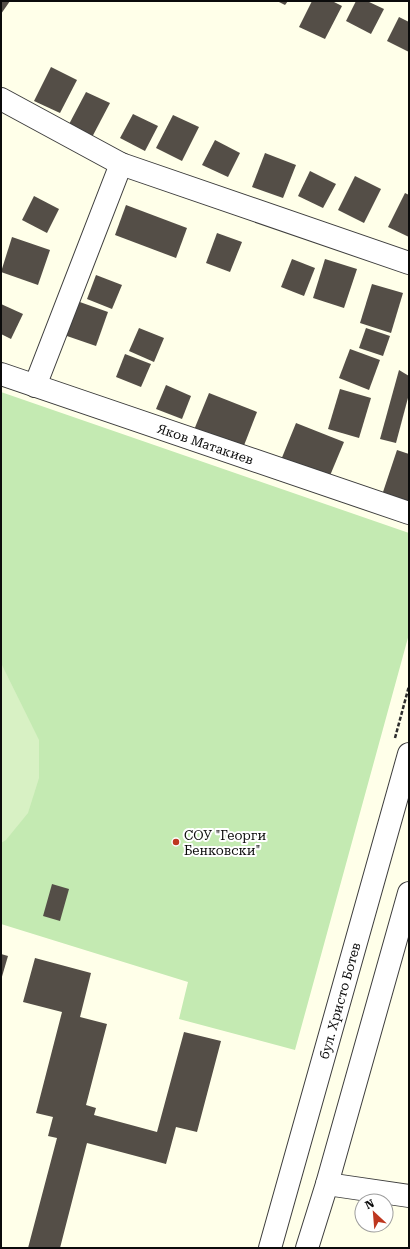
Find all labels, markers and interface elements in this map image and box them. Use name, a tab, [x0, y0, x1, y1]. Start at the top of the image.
street label: Яков Матакиев	[155, 421, 255, 467]
place label: СОУ "Георги Бенковски"	[184, 828, 266, 858]
marker: СОУ "Георги Бенковски"	[171, 837, 181, 847]
street label: бул. Христо Ботев	[317, 941, 364, 1061]
north arrow	[354, 1193, 394, 1233]
text: N	[363, 1197, 377, 1212]

